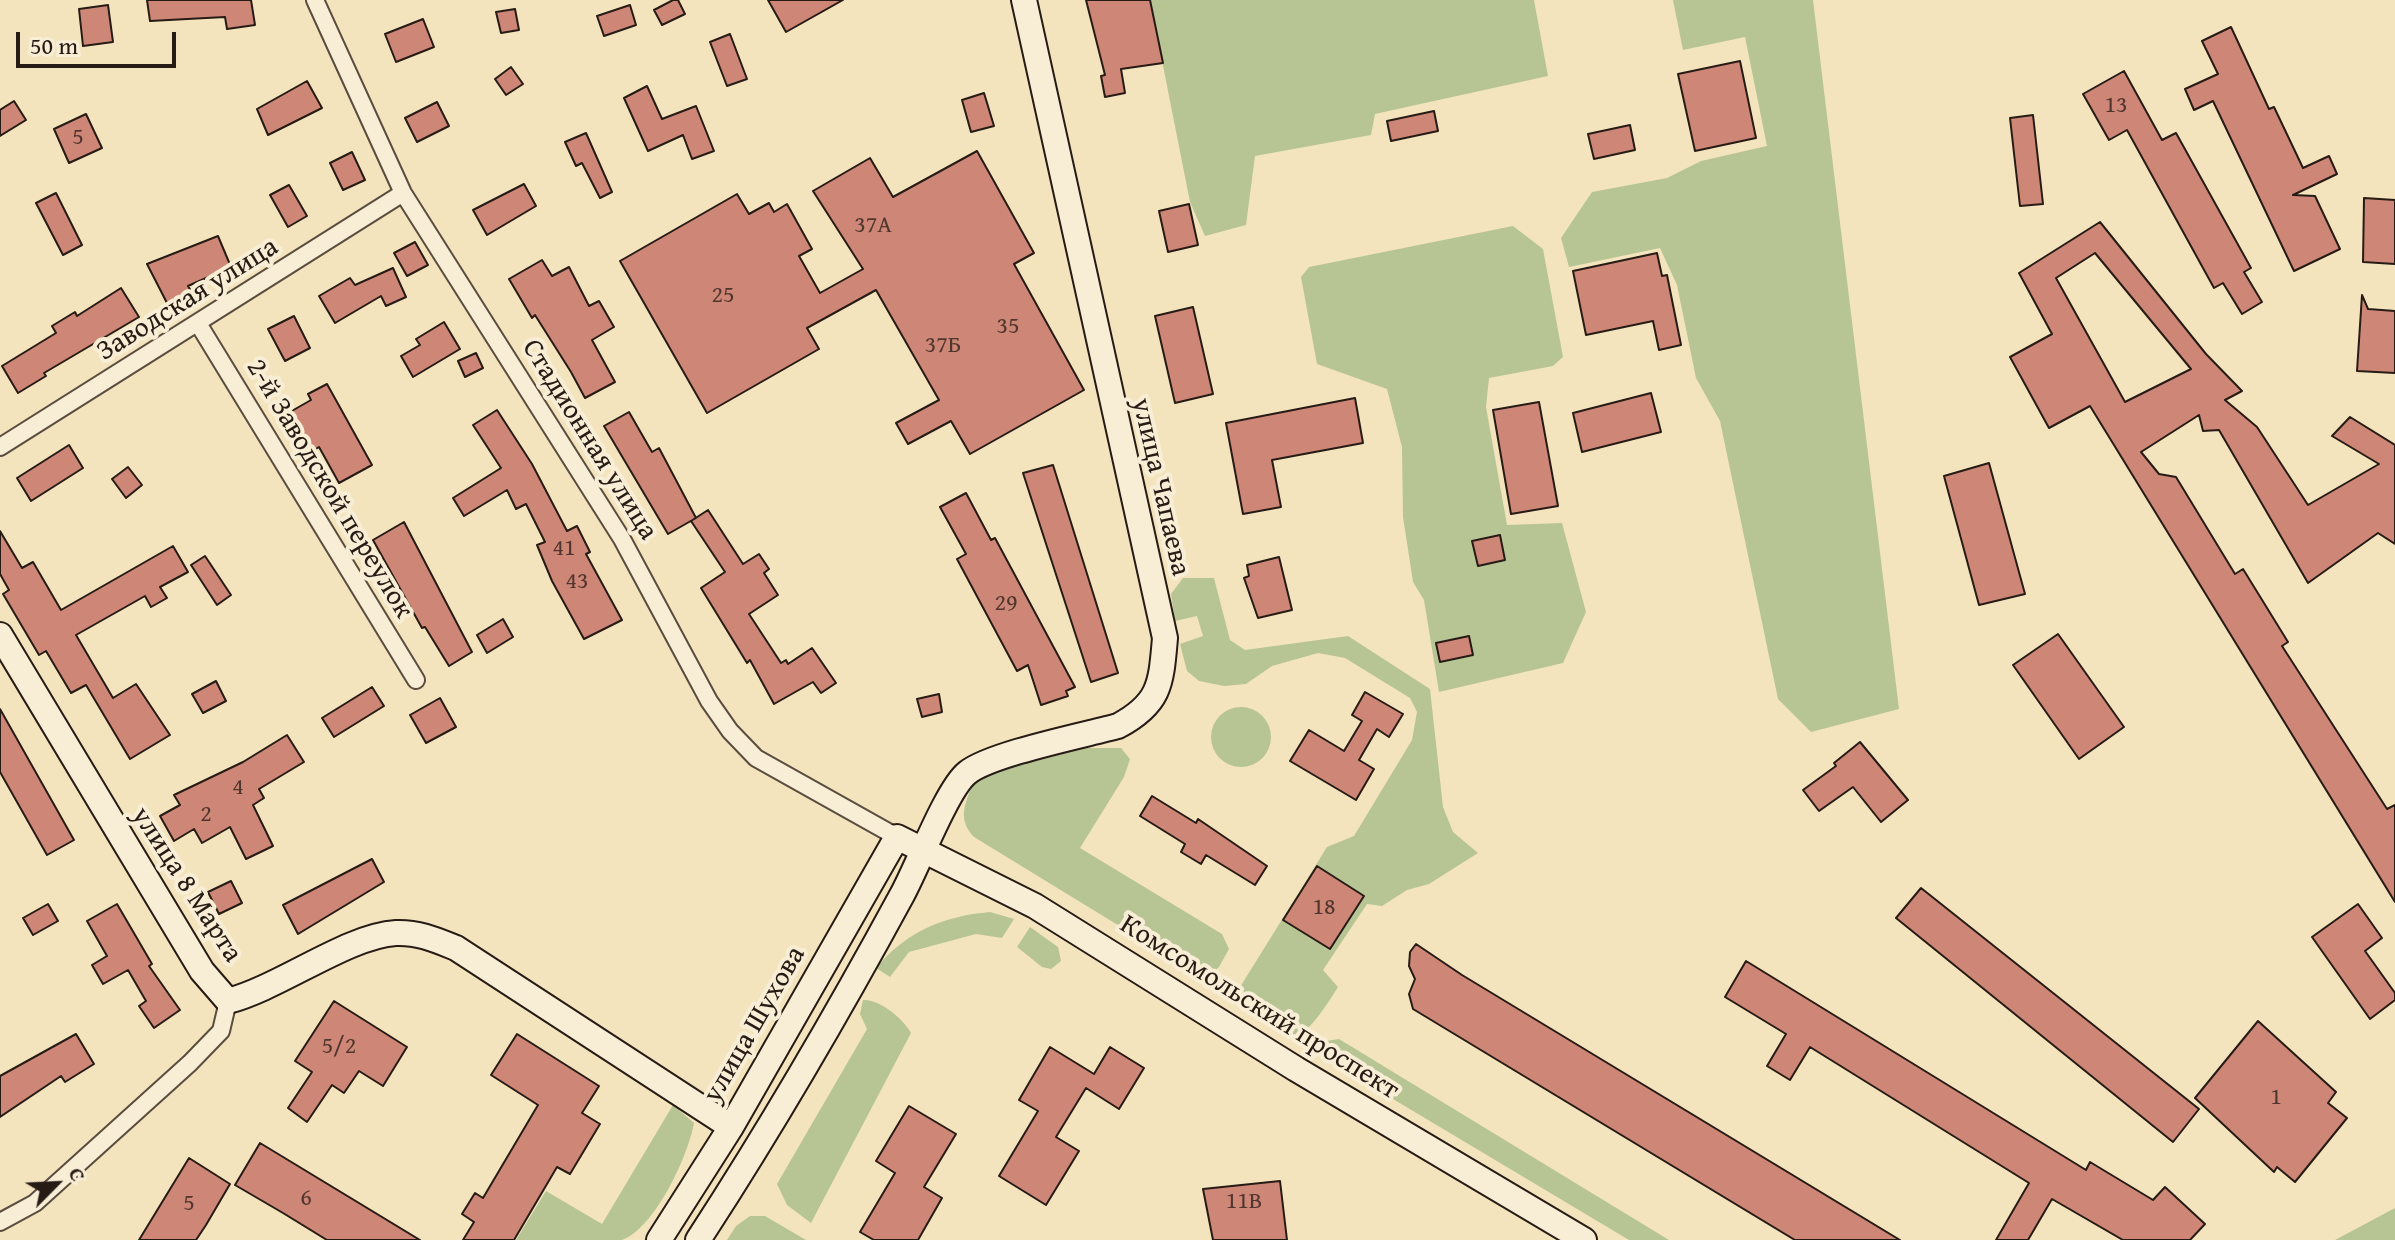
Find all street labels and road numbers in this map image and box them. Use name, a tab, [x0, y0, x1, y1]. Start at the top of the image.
street label: Заводская улица	[91, 231, 285, 369]
street label: Стадионная улица	[514, 334, 664, 546]
street label: 2-й Заводской переулок	[238, 353, 420, 625]
street label: улица Чапаева	[1123, 395, 1197, 579]
street label: улица 8 Марта	[123, 801, 249, 969]
street label: Комсомольский проспект	[1113, 908, 1405, 1108]
street label: улица Шухова	[697, 941, 813, 1109]

